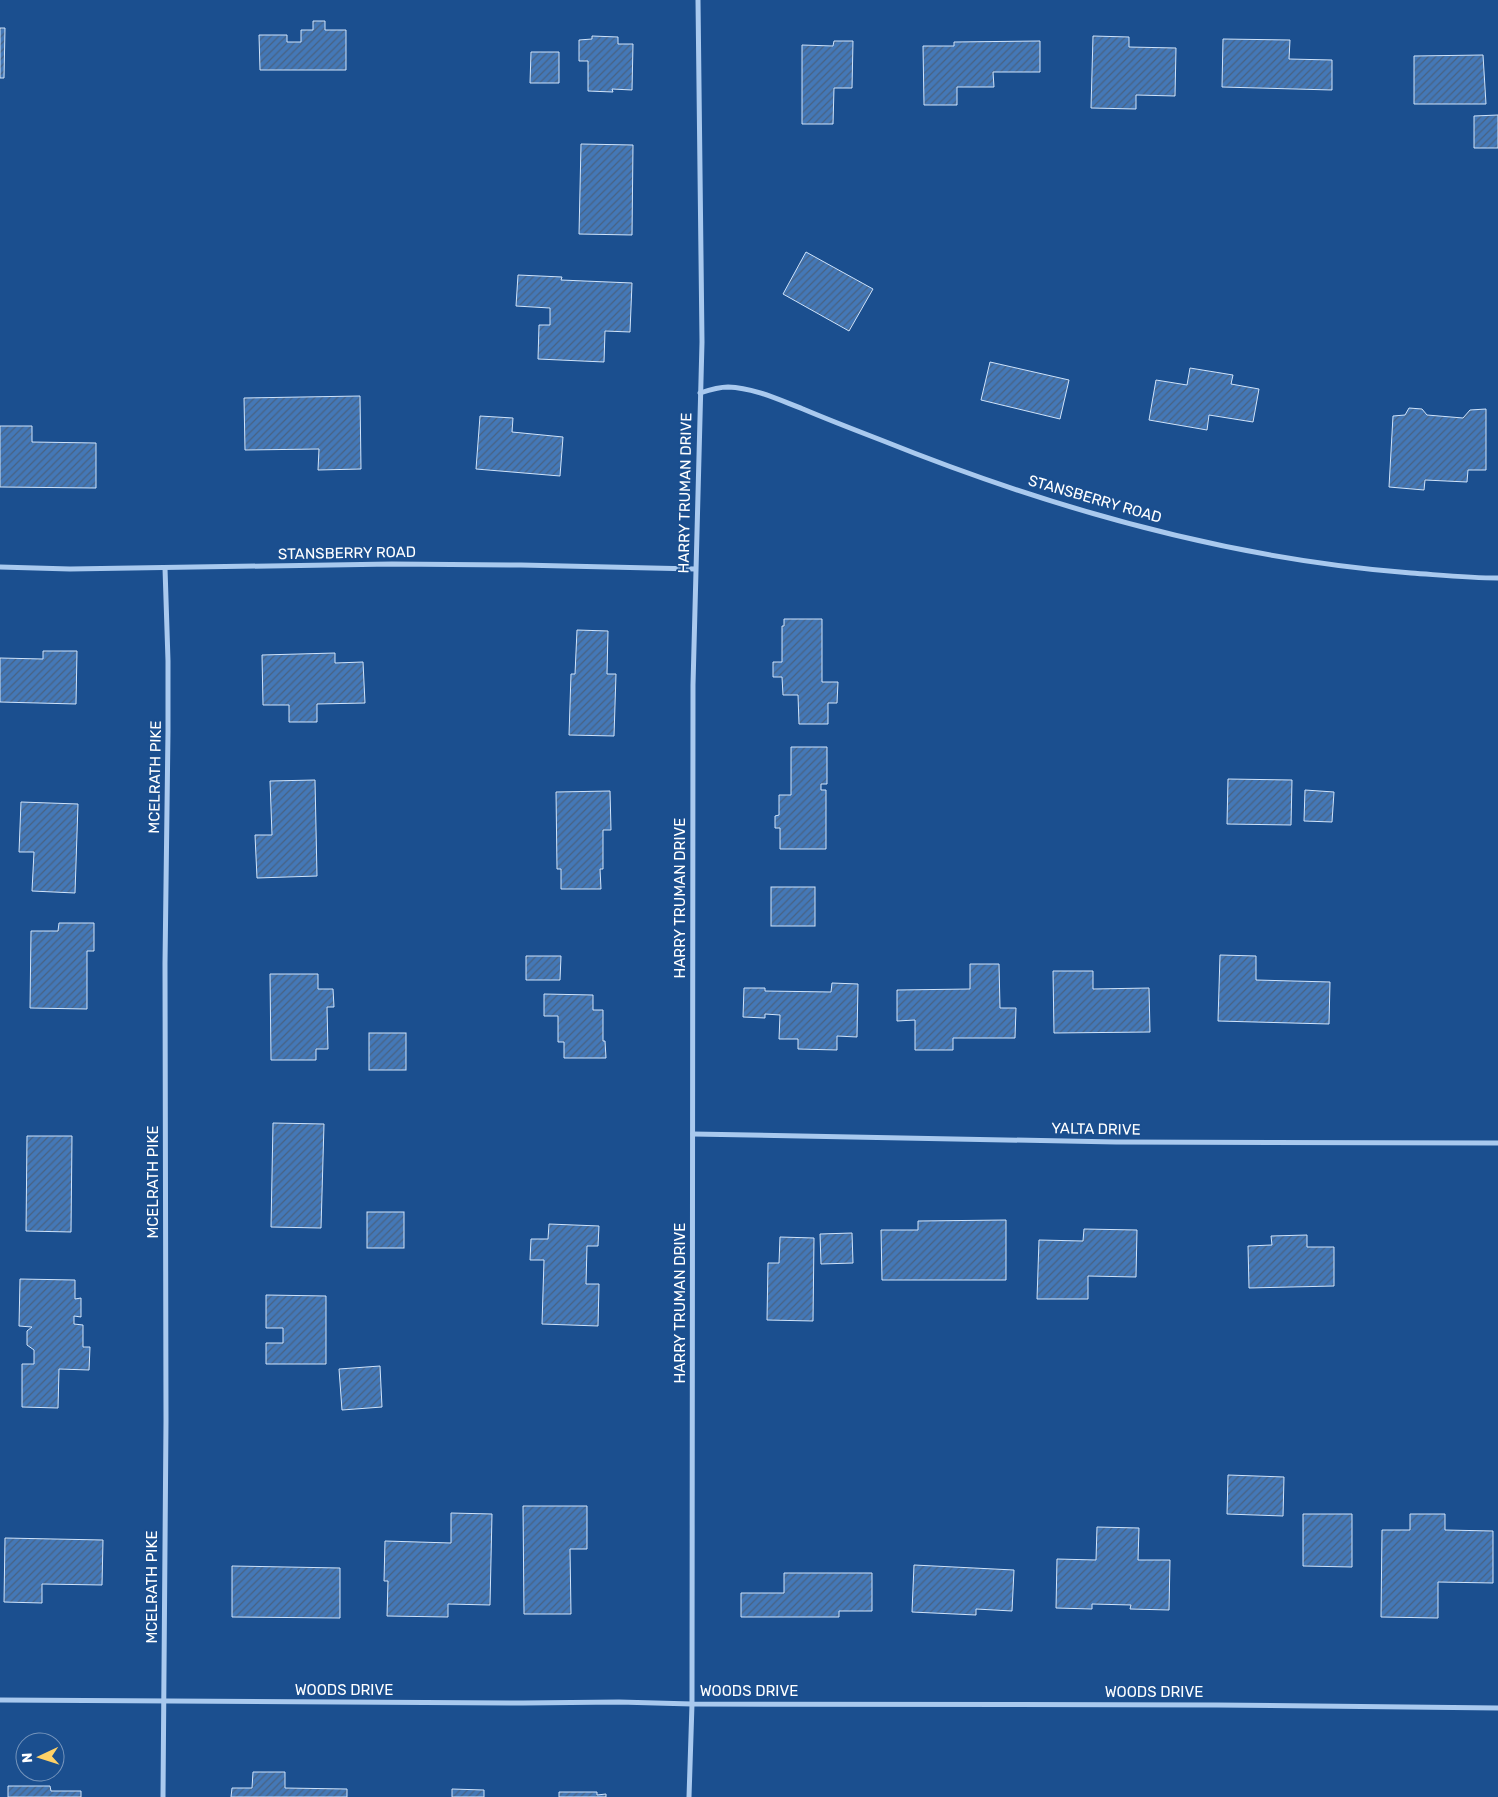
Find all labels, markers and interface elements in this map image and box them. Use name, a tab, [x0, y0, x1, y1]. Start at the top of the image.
street label: HARRY TRUMAN DRIVE	[675, 412, 695, 574]
street label: STANSBERRY ROAD	[1026, 471, 1164, 527]
street label: STANSBERRY ROAD	[278, 543, 416, 563]
street label: MCELRATH PIKE	[145, 720, 165, 834]
street label: HARRY TRUMAN DRIVE	[671, 818, 689, 978]
street label: YALTA DRIVE	[1051, 1119, 1141, 1139]
street label: MCELRATH PIKE	[144, 1125, 162, 1239]
street label: HARRY TRUMAN DRIVE	[671, 1223, 689, 1383]
street label: MCELRATH PIKE	[143, 1530, 161, 1644]
street label: WOODS DRIVE	[295, 1681, 393, 1699]
street label: WOODS DRIVE	[700, 1682, 798, 1700]
street label: WOODS DRIVE	[1105, 1683, 1203, 1701]
north arrow	[15, 1732, 65, 1782]
text: N	[19, 1752, 36, 1763]

